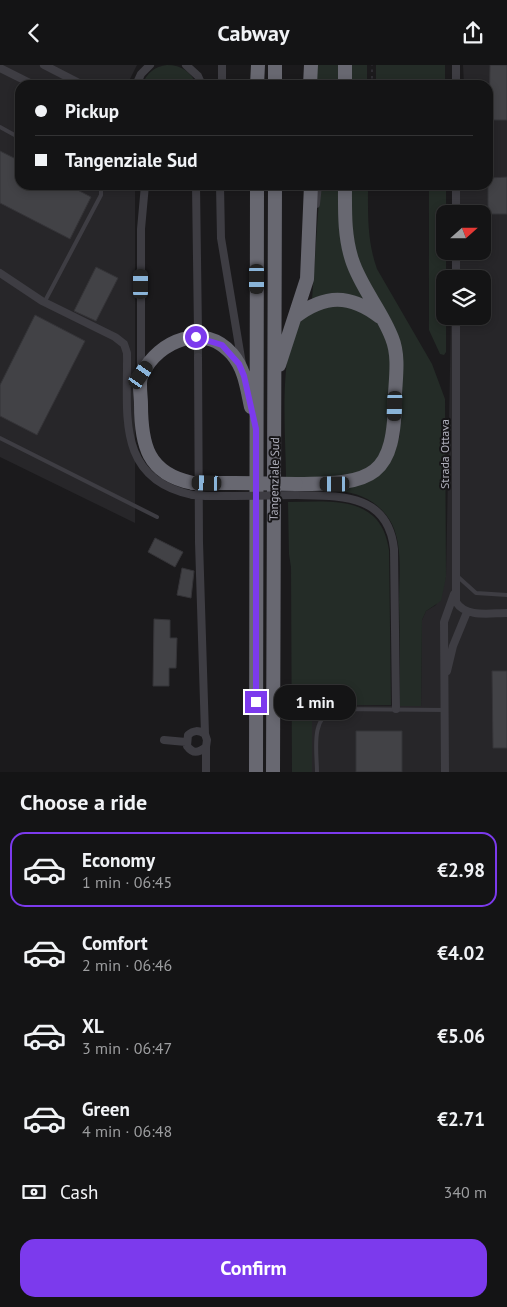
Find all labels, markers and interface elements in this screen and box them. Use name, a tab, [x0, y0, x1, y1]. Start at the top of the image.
icon: back	[20, 19, 48, 47]
text: Cabway	[218, 19, 289, 47]
icon: share	[459, 19, 487, 47]
text: Pickup	[65, 99, 119, 123]
text: Tangenziale Sud	[65, 148, 198, 172]
north arrow	[436, 205, 491, 260]
map controls	[436, 205, 491, 325]
car	[249, 264, 264, 294]
car	[133, 269, 148, 299]
button: layers	[436, 270, 491, 325]
route start	[185, 326, 207, 348]
car	[126, 358, 155, 392]
car	[386, 391, 403, 421]
street label: Strada Ottava	[437, 419, 452, 489]
street label: Tangenziale Sud	[266, 437, 282, 521]
car	[191, 475, 222, 491]
car	[320, 477, 350, 492]
callout: 1 min	[274, 685, 356, 719]
route end	[245, 691, 267, 713]
text: 1 min	[295, 692, 335, 712]
text: Choose a ride	[20, 788, 147, 816]
icon: car	[22, 847, 67, 892]
text: Economy	[82, 848, 155, 872]
text: €2.98	[437, 858, 485, 882]
text: 1 min · 06:45	[82, 872, 172, 892]
icon: car	[22, 930, 67, 975]
text: Comfort	[82, 931, 148, 955]
text: €4.02	[437, 941, 485, 965]
text: 2 min · 06:46	[82, 955, 172, 975]
icon: car	[22, 1013, 67, 1058]
text: XL	[82, 1014, 104, 1038]
text: €5.06	[437, 1024, 485, 1048]
text: 3 min · 06:47	[82, 1038, 172, 1058]
icon: car	[22, 1096, 67, 1141]
text: Green	[82, 1097, 130, 1121]
text: €2.71	[437, 1107, 485, 1131]
text: 4 min · 06:48	[82, 1121, 172, 1141]
icon: cash	[20, 1178, 48, 1206]
text: Cash	[60, 1180, 98, 1204]
text: 340 m	[444, 1182, 487, 1202]
button: Confirm	[20, 1239, 487, 1297]

